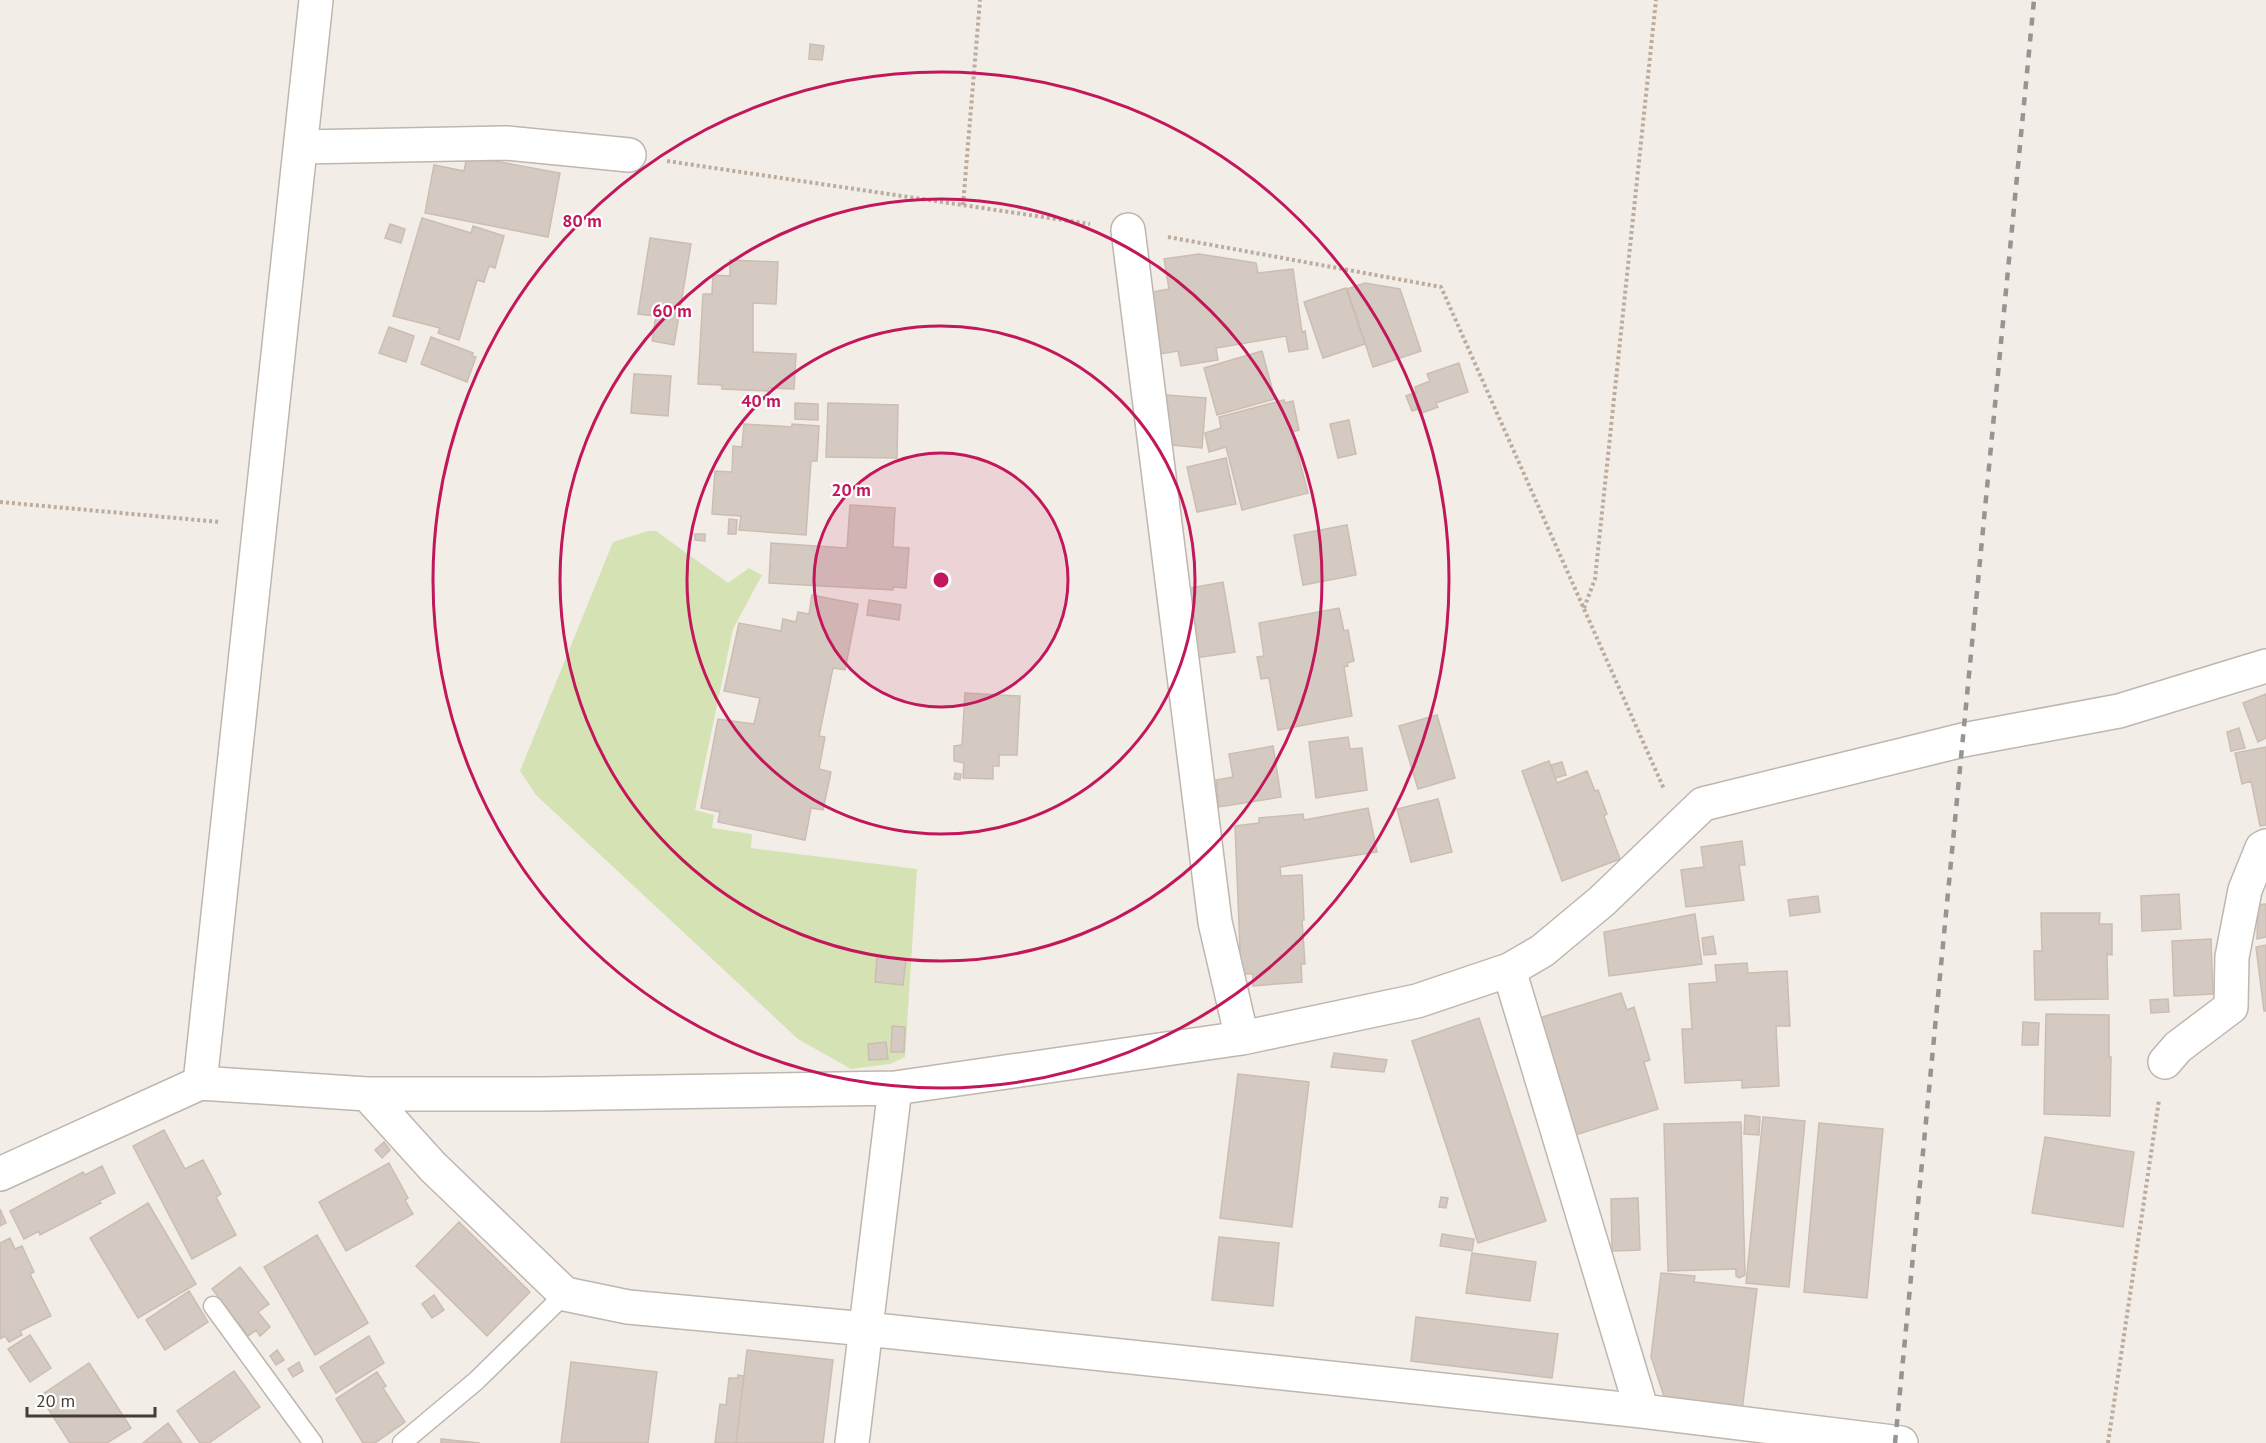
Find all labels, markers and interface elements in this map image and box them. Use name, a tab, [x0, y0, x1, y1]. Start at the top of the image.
text: 80 m	[562, 209, 602, 232]
text: 60 m	[652, 299, 692, 322]
text: 40 m	[741, 389, 781, 412]
text: 20 m	[831, 478, 871, 501]
centre of rings	[931, 570, 951, 590]
scale bar	[27, 1380, 154, 1418]
text: 20 m	[36, 1389, 75, 1412]

